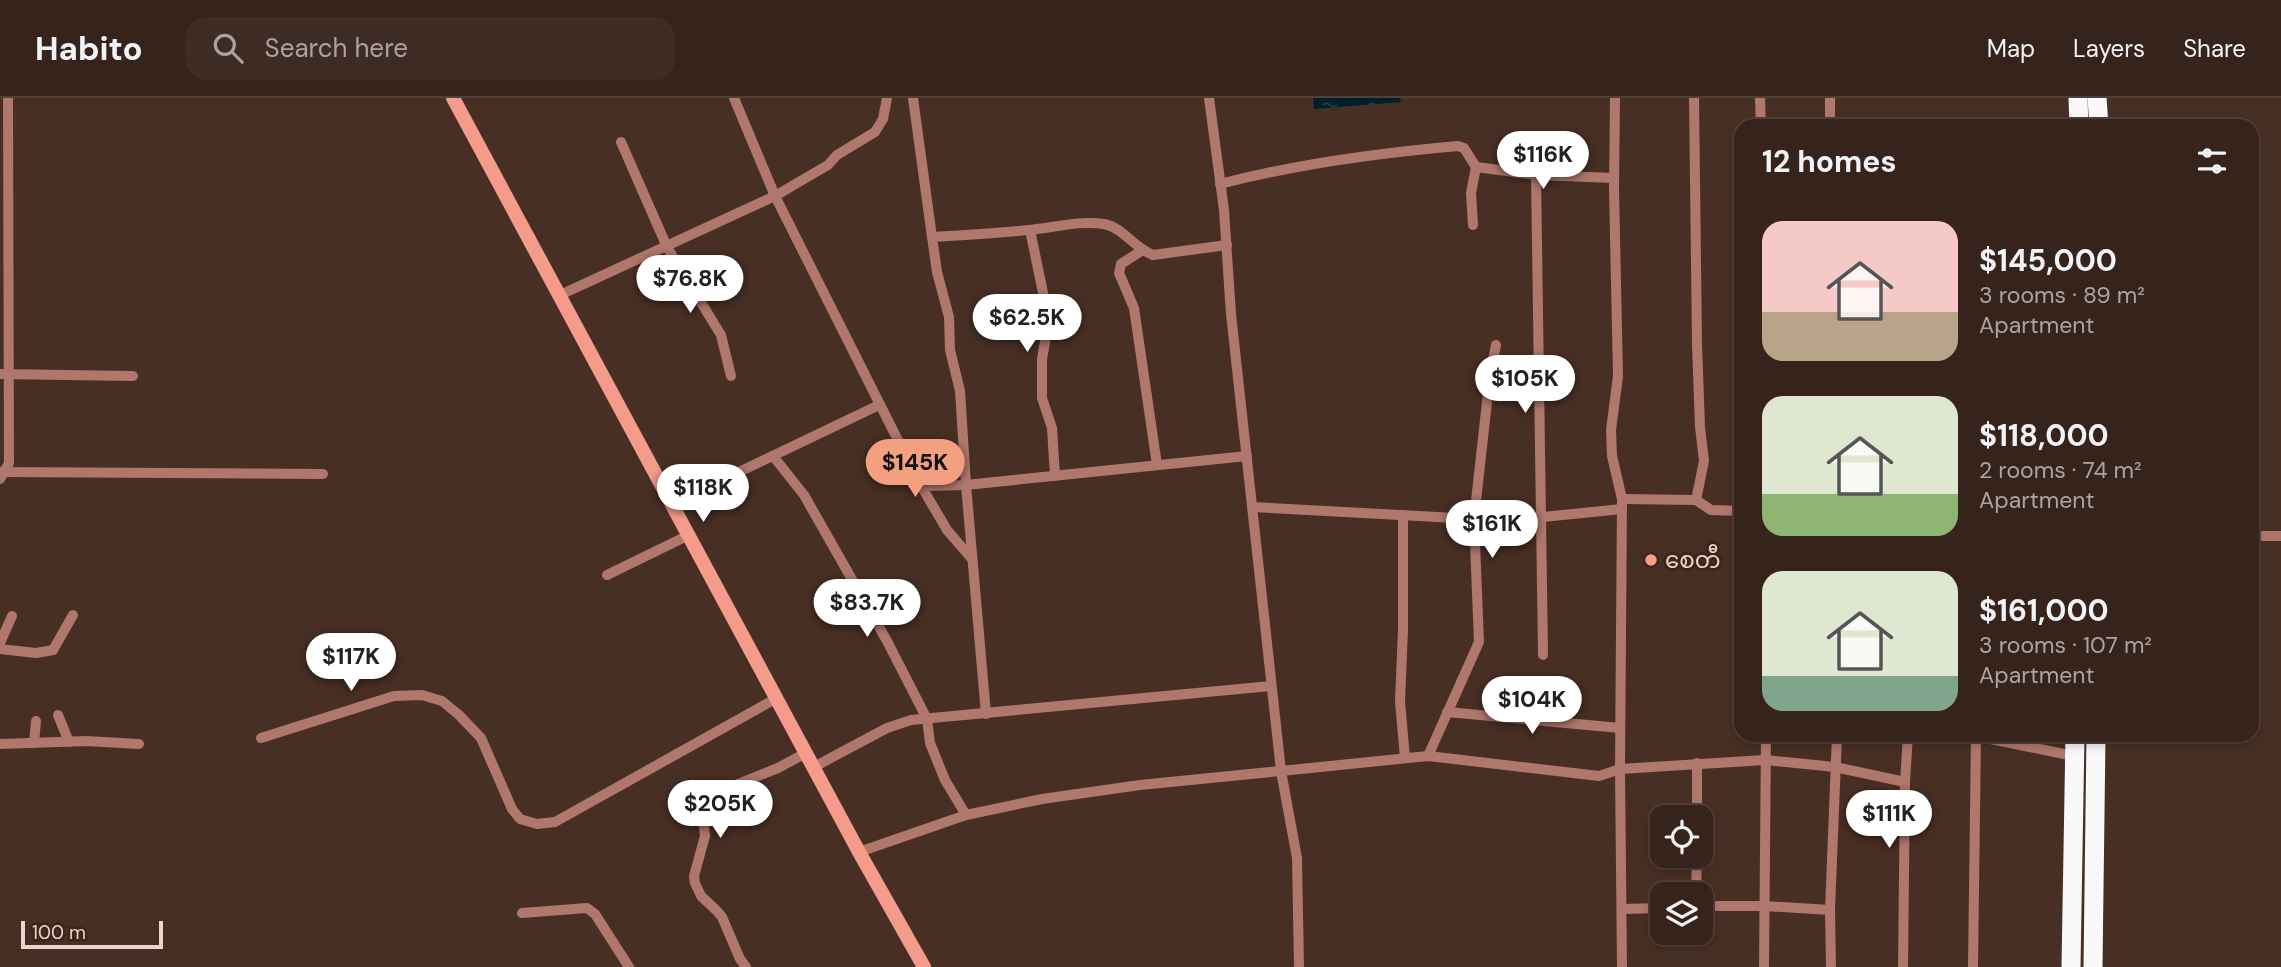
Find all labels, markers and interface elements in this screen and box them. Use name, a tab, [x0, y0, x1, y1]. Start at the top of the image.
search box	[185, 17, 675, 80]
text: Habito	[35, 27, 143, 70]
icon: search	[209, 29, 247, 67]
text: Search here	[265, 31, 408, 65]
text: Map	[1987, 33, 2035, 64]
text: Layers	[2073, 33, 2145, 64]
text: Share	[2183, 33, 2246, 64]
pin: $116K	[1494, 132, 1592, 191]
text: $116K	[1513, 139, 1573, 169]
text: 12 homes	[1762, 142, 1896, 181]
icon: filters	[2193, 142, 2231, 180]
text: $145,000	[1979, 241, 2117, 280]
icon: home	[1818, 249, 1902, 333]
pin: $76.8K	[633, 256, 747, 315]
text: $76.8K	[652, 263, 728, 293]
text: 3 rooms · 89 m²	[1979, 280, 2145, 310]
pin: $62.5K	[970, 294, 1084, 354]
text: $62.5K	[989, 302, 1065, 332]
text: Apartment	[1979, 310, 2094, 340]
pin: $105K	[1476, 356, 1574, 415]
text: $105K	[1491, 363, 1559, 393]
text: $118,000	[1979, 416, 2109, 455]
icon: home	[1818, 424, 1902, 508]
pin: $145K	[866, 440, 964, 499]
text: $145K	[882, 447, 948, 477]
text: 2 rooms · 74 m²	[1979, 455, 2142, 485]
pin: $118K	[654, 464, 752, 524]
text: $118K	[673, 472, 733, 502]
text: Apartment	[1979, 485, 2094, 515]
pin: $161K	[1443, 500, 1541, 560]
text: $161K	[1462, 508, 1522, 538]
place label: စေတီ	[1665, 544, 1721, 575]
marker: စေတီ	[1643, 552, 1659, 568]
pin: $83.7K	[810, 580, 924, 639]
text: $83.7K	[830, 587, 904, 617]
text: $161,000	[1979, 591, 2109, 630]
icon: home	[1818, 599, 1902, 683]
text: 3 rooms · 107 m²	[1979, 630, 2152, 660]
pin: $117K	[302, 634, 400, 693]
text: $117K	[322, 641, 380, 671]
text: Apartment	[1979, 660, 2094, 690]
pin: $104K	[1483, 676, 1581, 736]
text: $104K	[1498, 684, 1566, 714]
pin: $205K	[671, 780, 769, 840]
text: $205K	[684, 788, 756, 818]
pin: $111K	[1840, 790, 1938, 850]
text: $111K	[1862, 798, 1916, 828]
map controls	[1650, 805, 1713, 945]
button: locate	[1650, 805, 1713, 868]
button: layers	[1650, 882, 1713, 945]
scale bar	[21, 918, 163, 950]
text: 100 m	[32, 920, 86, 945]

